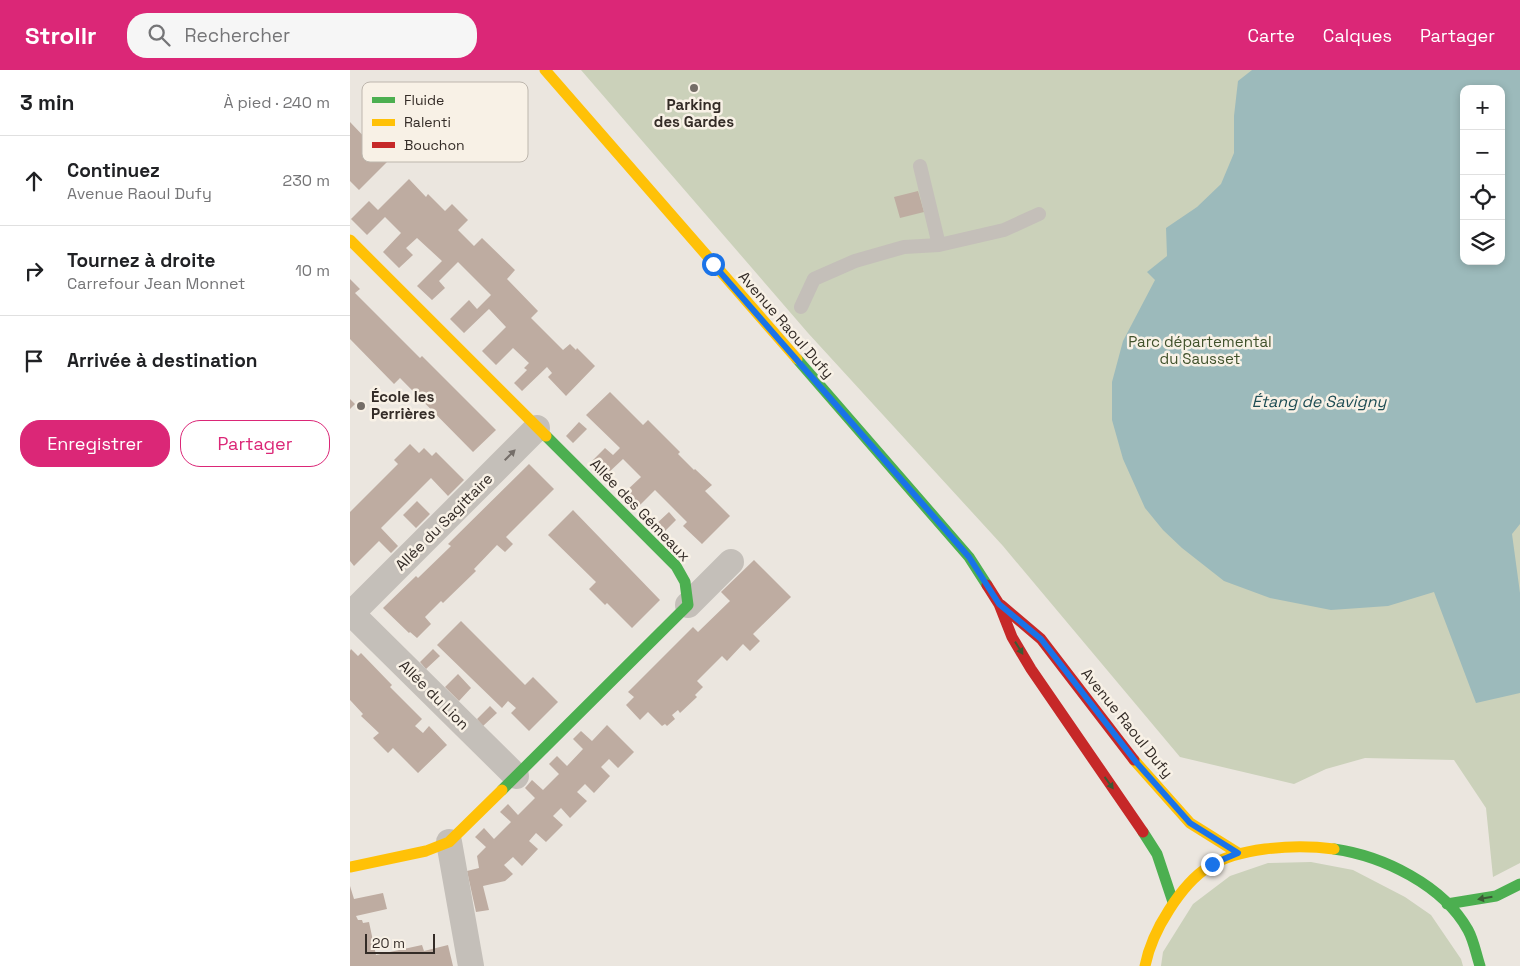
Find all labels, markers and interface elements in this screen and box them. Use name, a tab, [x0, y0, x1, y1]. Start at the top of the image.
search box	[127, 13, 477, 58]
text: Strollr	[25, 20, 97, 51]
icon: search	[145, 21, 173, 49]
text: Rechercher	[185, 23, 290, 48]
text: Carte	[1248, 24, 1295, 47]
text: Calques	[1323, 24, 1392, 47]
text: Partager	[1420, 24, 1495, 47]
legend	[362, 82, 528, 162]
marker: Parking des Gardes	[688, 82, 700, 94]
map controls	[1460, 85, 1505, 265]
button: +	[1460, 85, 1505, 130]
text: 3 min	[20, 89, 75, 116]
text: Fluide	[404, 91, 444, 109]
text: À pied · 240 m	[224, 92, 330, 113]
place label: Parking des Gardes	[654, 95, 734, 131]
text: Ralenti	[404, 113, 451, 131]
button: −	[1460, 130, 1505, 175]
text: Bouchon	[404, 136, 465, 154]
text: Continuez	[67, 158, 160, 183]
icon: ahead	[20, 167, 48, 195]
text: 230 m	[283, 170, 330, 191]
button: locate	[1460, 175, 1505, 220]
text: Avenue Raoul Dufy	[67, 183, 212, 204]
button: layers	[1460, 220, 1505, 265]
text: Tournez à droite	[67, 248, 216, 273]
route start	[702, 253, 725, 276]
icon: right	[20, 257, 48, 285]
text: 10 m	[295, 260, 330, 281]
street label: Avenue Raoul Dufy	[735, 267, 838, 382]
text: Carrefour Jean Monnet	[67, 273, 245, 294]
park label: Parc départemental du Sausset	[1128, 332, 1272, 368]
icon: arrive	[20, 347, 48, 375]
text: Arrivée à destination	[67, 348, 257, 373]
place label: École les Perrières	[371, 387, 435, 423]
water label: Étang de Savigny	[1252, 391, 1387, 412]
marker: École les Perrières	[355, 400, 367, 412]
button: Enregistrer	[20, 420, 170, 467]
button: Partager	[180, 420, 330, 467]
one-way arrow	[504, 449, 516, 461]
street label: Allée des Gémeaux	[586, 454, 694, 565]
street label: Allée du Sagittaire	[391, 469, 497, 574]
one-way arrow	[1014, 642, 1023, 655]
street label: Allée du Lion	[395, 656, 473, 734]
street label: Avenue Raoul Dufy	[1077, 664, 1177, 781]
one-way arrow	[1104, 776, 1114, 790]
route end	[1201, 853, 1224, 876]
one-way arrow	[1476, 895, 1492, 903]
scale bar	[365, 931, 435, 954]
text: 20 m	[372, 934, 405, 952]

